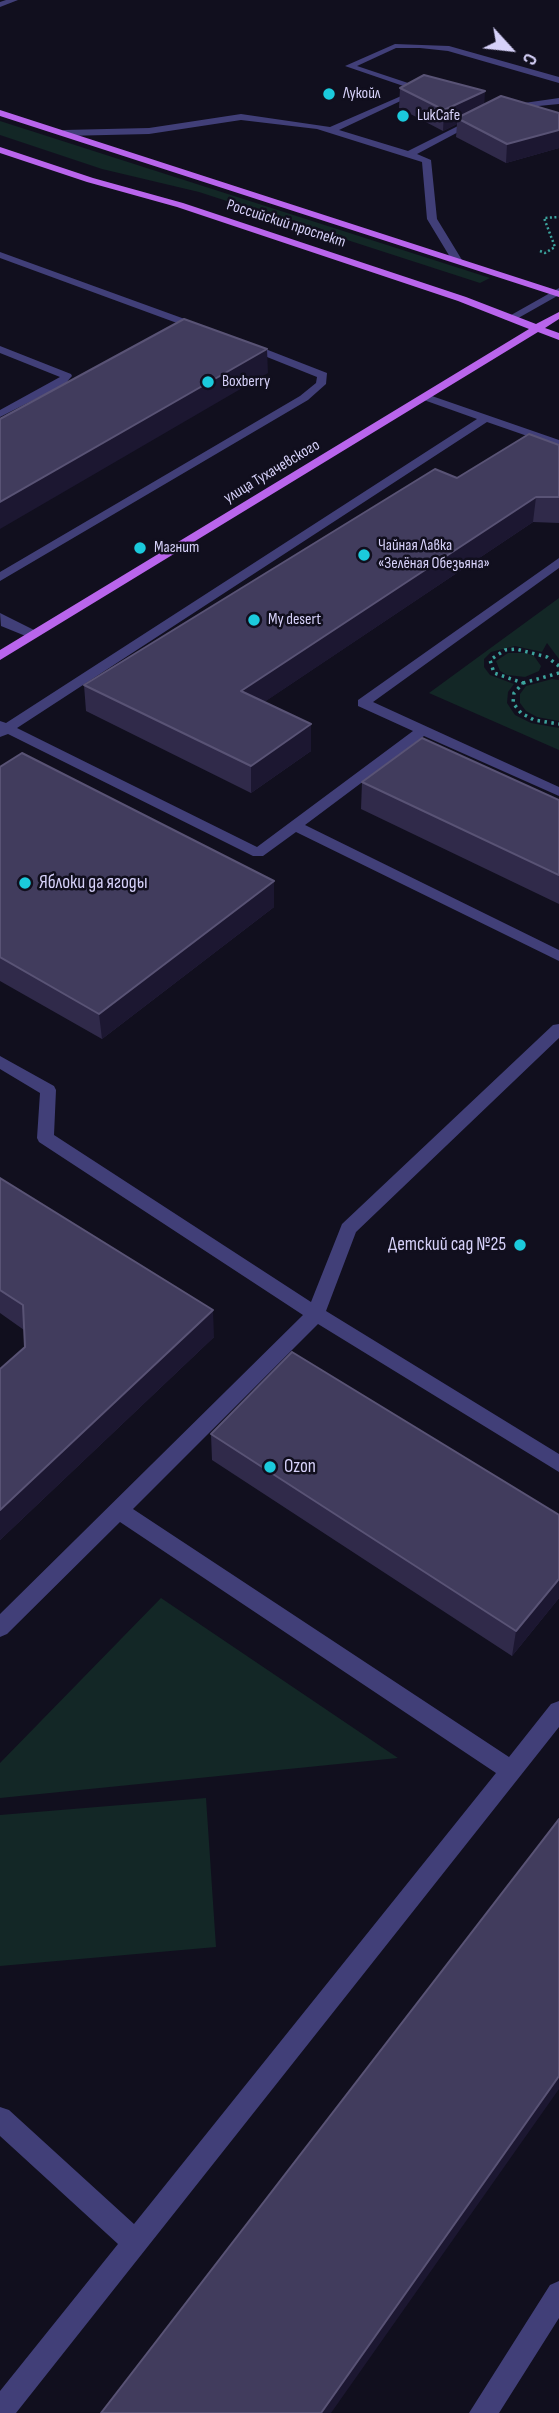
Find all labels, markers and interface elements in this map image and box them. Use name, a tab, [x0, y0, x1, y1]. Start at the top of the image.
north arrow	[475, 14, 545, 84]
text: С	[517, 49, 542, 68]
place label: Лукойл	[343, 84, 380, 104]
marker: Лукойл	[321, 86, 337, 102]
place label: LukCafe	[417, 106, 460, 126]
marker: LukCafe	[395, 108, 411, 124]
street label: Российский проспект	[224, 196, 348, 252]
place label: Boxberry	[222, 372, 270, 392]
marker: Boxberry	[200, 374, 216, 390]
street label: улица Тухачевского	[221, 436, 323, 508]
place label: Чайная Лавка «Зелёная Обезьяна»	[378, 536, 490, 574]
place label: Магнит	[154, 538, 199, 558]
marker: Магнит	[132, 540, 148, 556]
marker: Чайная Лавка «Зелёная Обезьяна»	[356, 547, 372, 563]
place label: My desert	[268, 610, 321, 630]
marker: My desert	[246, 612, 262, 628]
place label: Яблоки да ягоды	[39, 872, 148, 894]
marker: Яблоки да ягоды	[17, 875, 33, 891]
place label: Детский сад №25	[388, 1234, 506, 1256]
marker: Детский сад №25	[512, 1237, 528, 1253]
place label: Ozon	[284, 1456, 316, 1478]
marker: Ozon	[262, 1459, 278, 1475]

